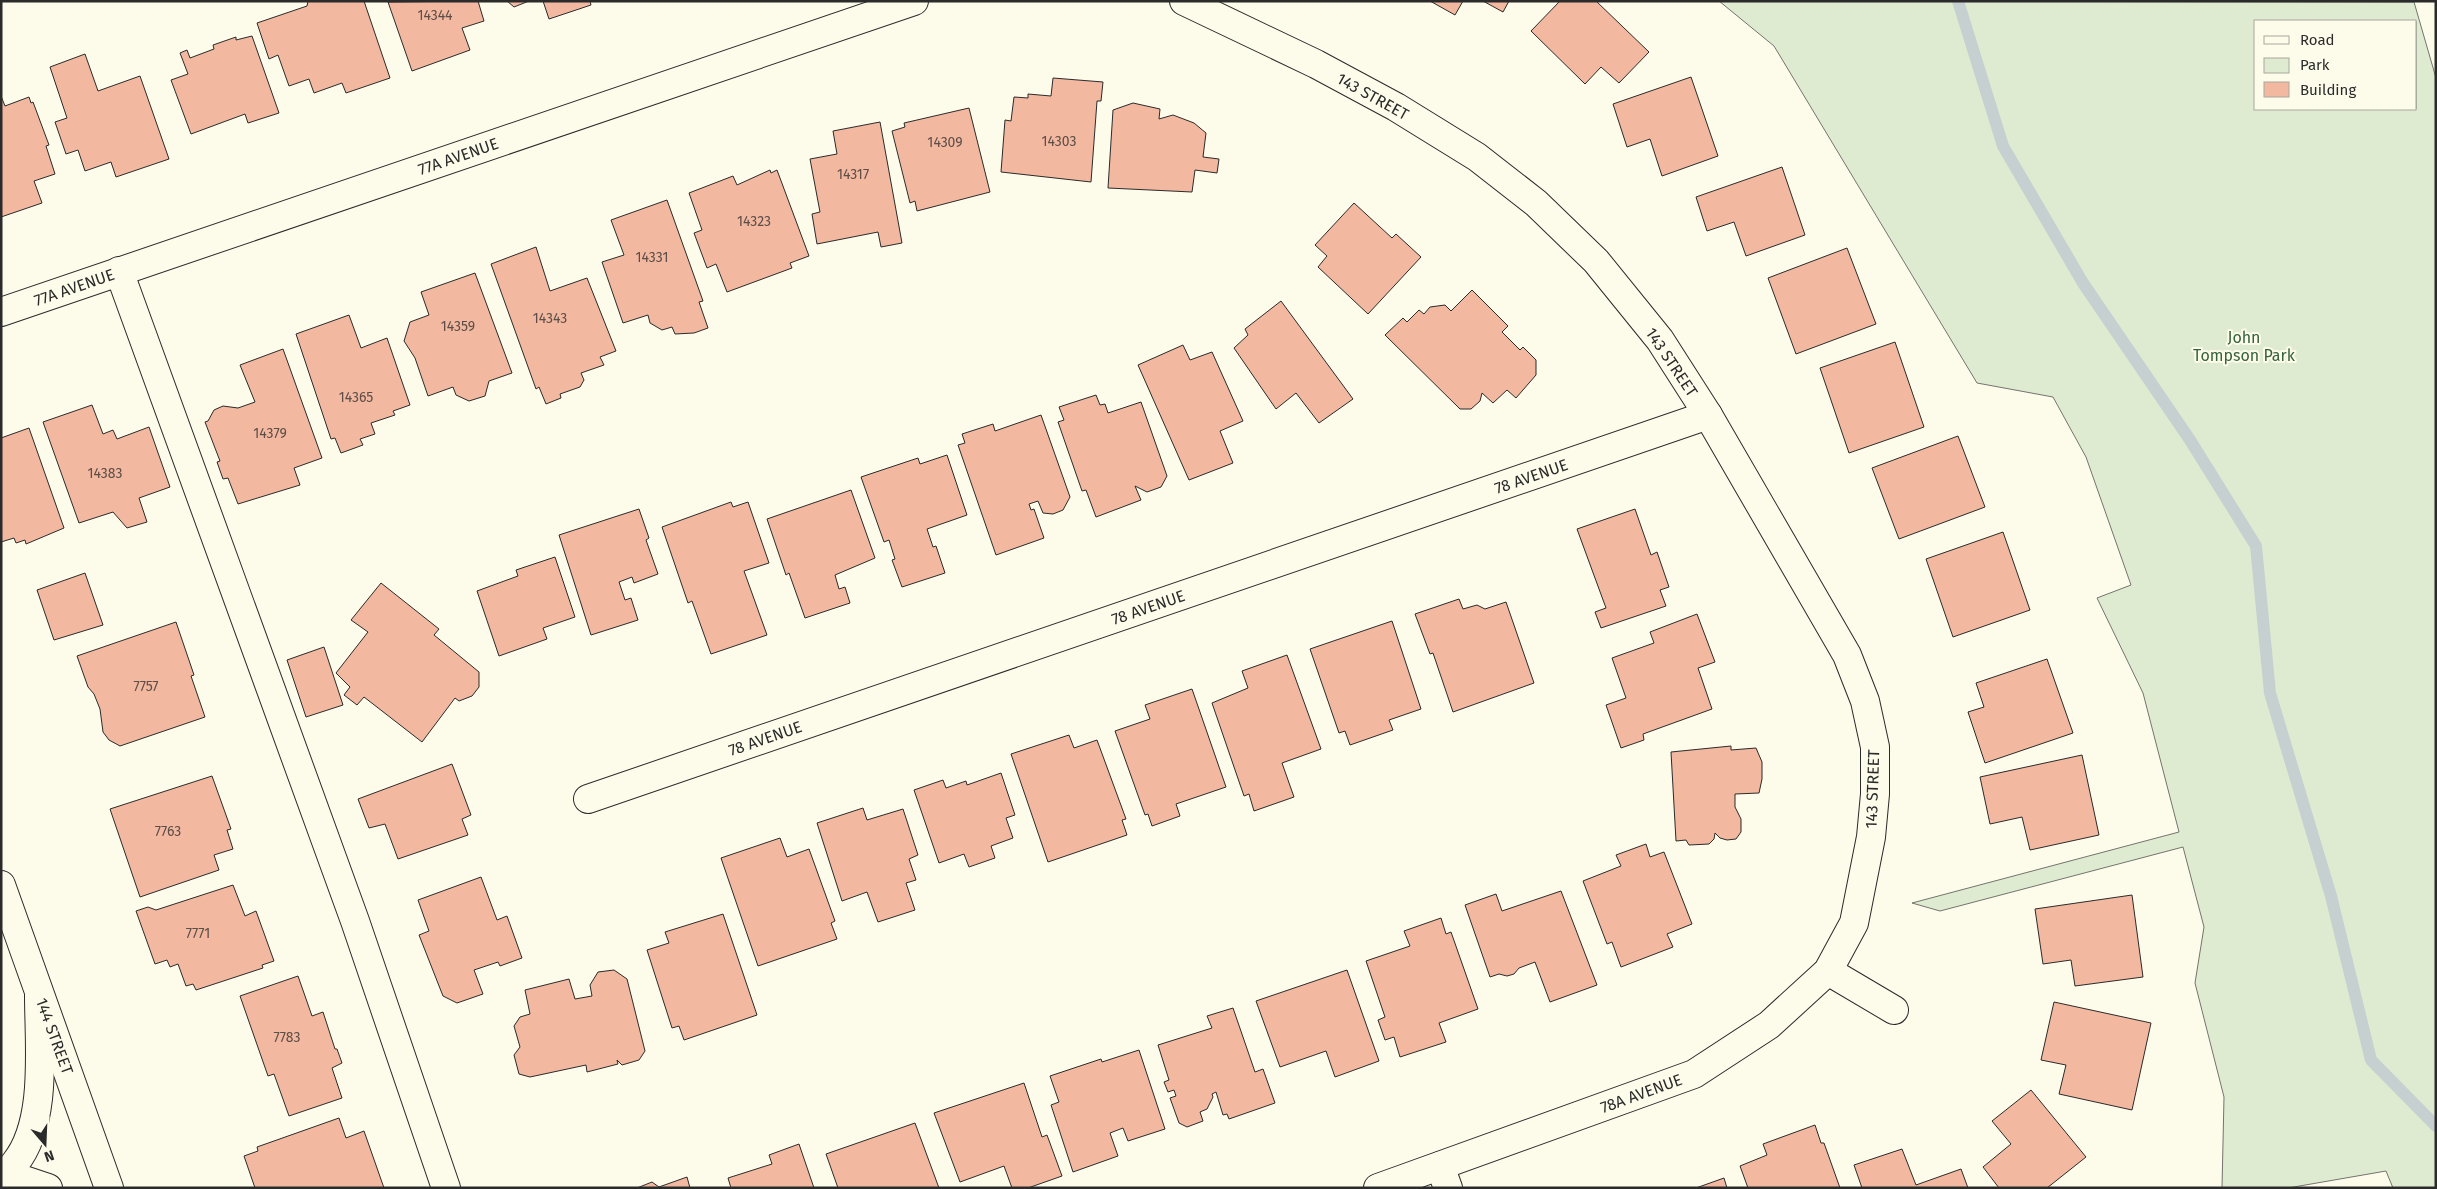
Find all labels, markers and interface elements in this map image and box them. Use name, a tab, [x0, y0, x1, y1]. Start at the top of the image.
house number: 14344	[417, 7, 453, 24]
legend	[2254, 20, 2417, 110]
text: Road	[2300, 31, 2335, 49]
text: Park	[2300, 56, 2330, 74]
street label: 143 STREET	[1334, 69, 1413, 124]
text: Building	[2300, 81, 2356, 99]
house number: 14303	[1042, 133, 1076, 150]
street label: 77A AVENUE	[416, 134, 501, 179]
house number: 14309	[927, 134, 963, 151]
house number: 14317	[837, 166, 869, 183]
house number: 14323	[737, 213, 771, 230]
house number: 14331	[636, 249, 668, 266]
street label: 77A AVENUE	[32, 265, 117, 310]
house number: 14343	[533, 310, 567, 327]
house number: 14359	[441, 318, 475, 335]
street label: 143 STREET	[1642, 324, 1702, 401]
park label: John Tompson Park	[2193, 328, 2296, 365]
house number: 14365	[339, 389, 373, 406]
house number: 14379	[253, 425, 287, 442]
street label: 78 AVENUE	[1492, 455, 1570, 498]
house number: 14383	[88, 465, 122, 482]
street label: 78 AVENUE	[1109, 586, 1187, 629]
house number: 7757	[133, 678, 159, 695]
street label: 78 AVENUE	[726, 717, 804, 760]
street label: 143 STREET	[1862, 748, 1883, 829]
house number: 7763	[155, 823, 181, 840]
house number: 7771	[186, 925, 210, 942]
street label: 144 STREET	[32, 995, 77, 1078]
house number: 7783	[274, 1029, 300, 1046]
street label: 78A AVENUE	[1598, 1070, 1685, 1117]
north arrow	[20, 1119, 70, 1169]
text: N	[42, 1146, 56, 1165]

